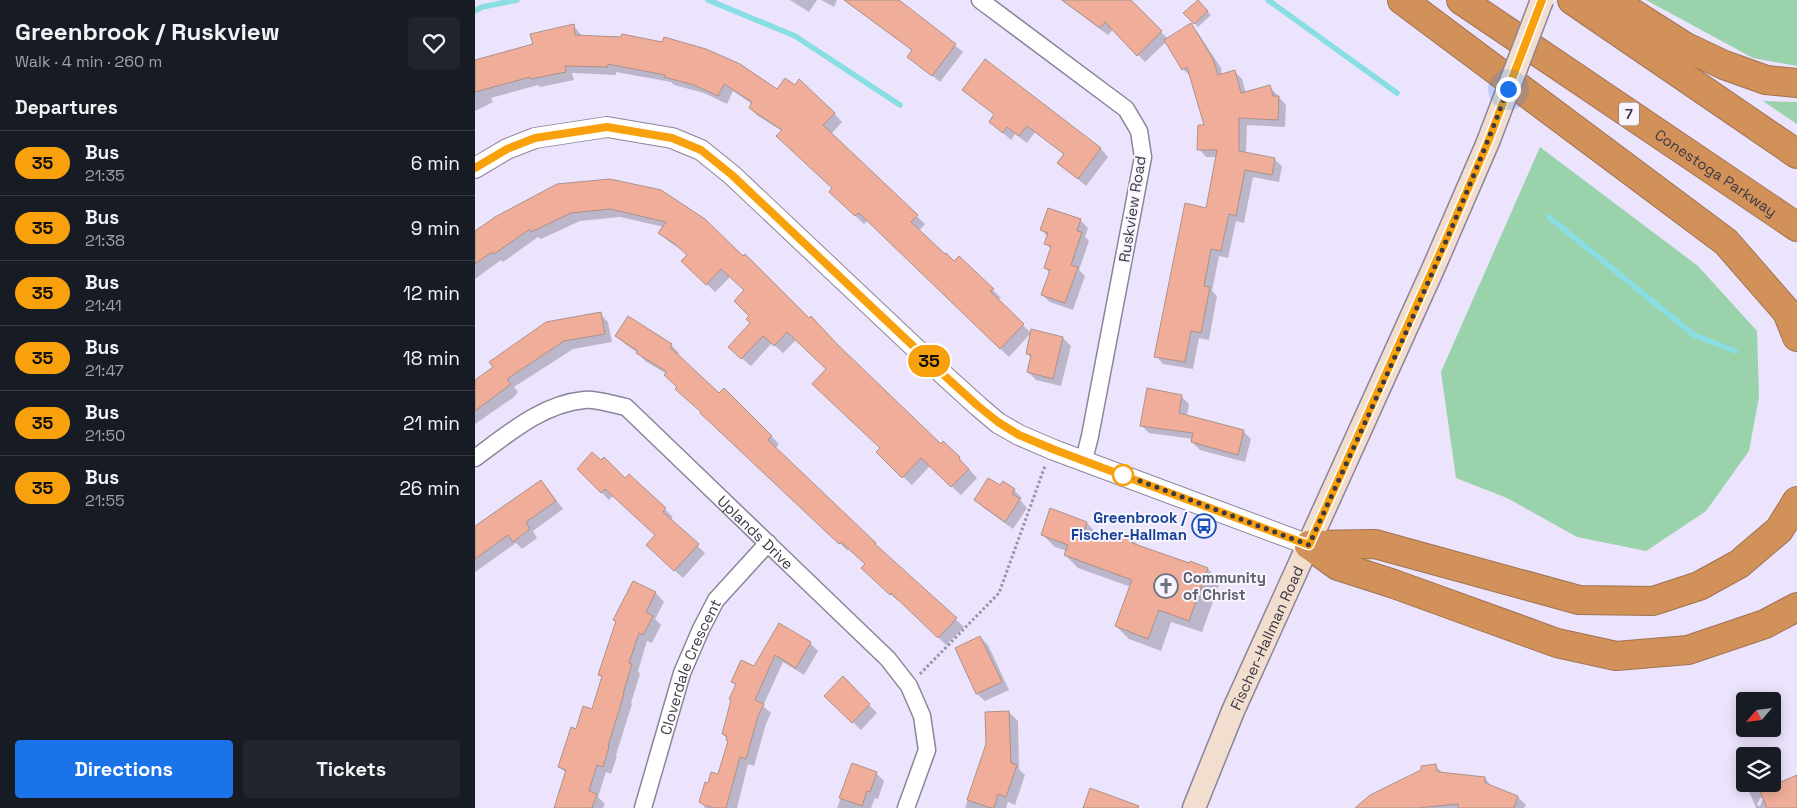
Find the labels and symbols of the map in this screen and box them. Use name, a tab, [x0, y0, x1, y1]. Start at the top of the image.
your location	[1496, 77, 1521, 102]
road number: 7	[1619, 102, 1639, 126]
street label: Conestoga Parkway	[1651, 124, 1781, 220]
street label: Ruskview Road	[1114, 154, 1150, 264]
line badge: 35	[907, 345, 951, 377]
unlabelled marker	[1112, 464, 1134, 486]
street label: Uplands Drive	[714, 491, 798, 573]
place label: Greenbrook / Fischer-Hallman	[1071, 508, 1188, 544]
bus stop icon: Greenbrook / Fischer-Hallman	[1191, 513, 1217, 539]
street label: Fischer-Hallman Road	[1225, 563, 1307, 713]
place label: Community of Christ	[1183, 568, 1266, 604]
church icon: Community of Christ	[1153, 573, 1179, 599]
street label: Cloverdale Crescent	[655, 595, 725, 737]
north arrow	[1736, 692, 1781, 738]

